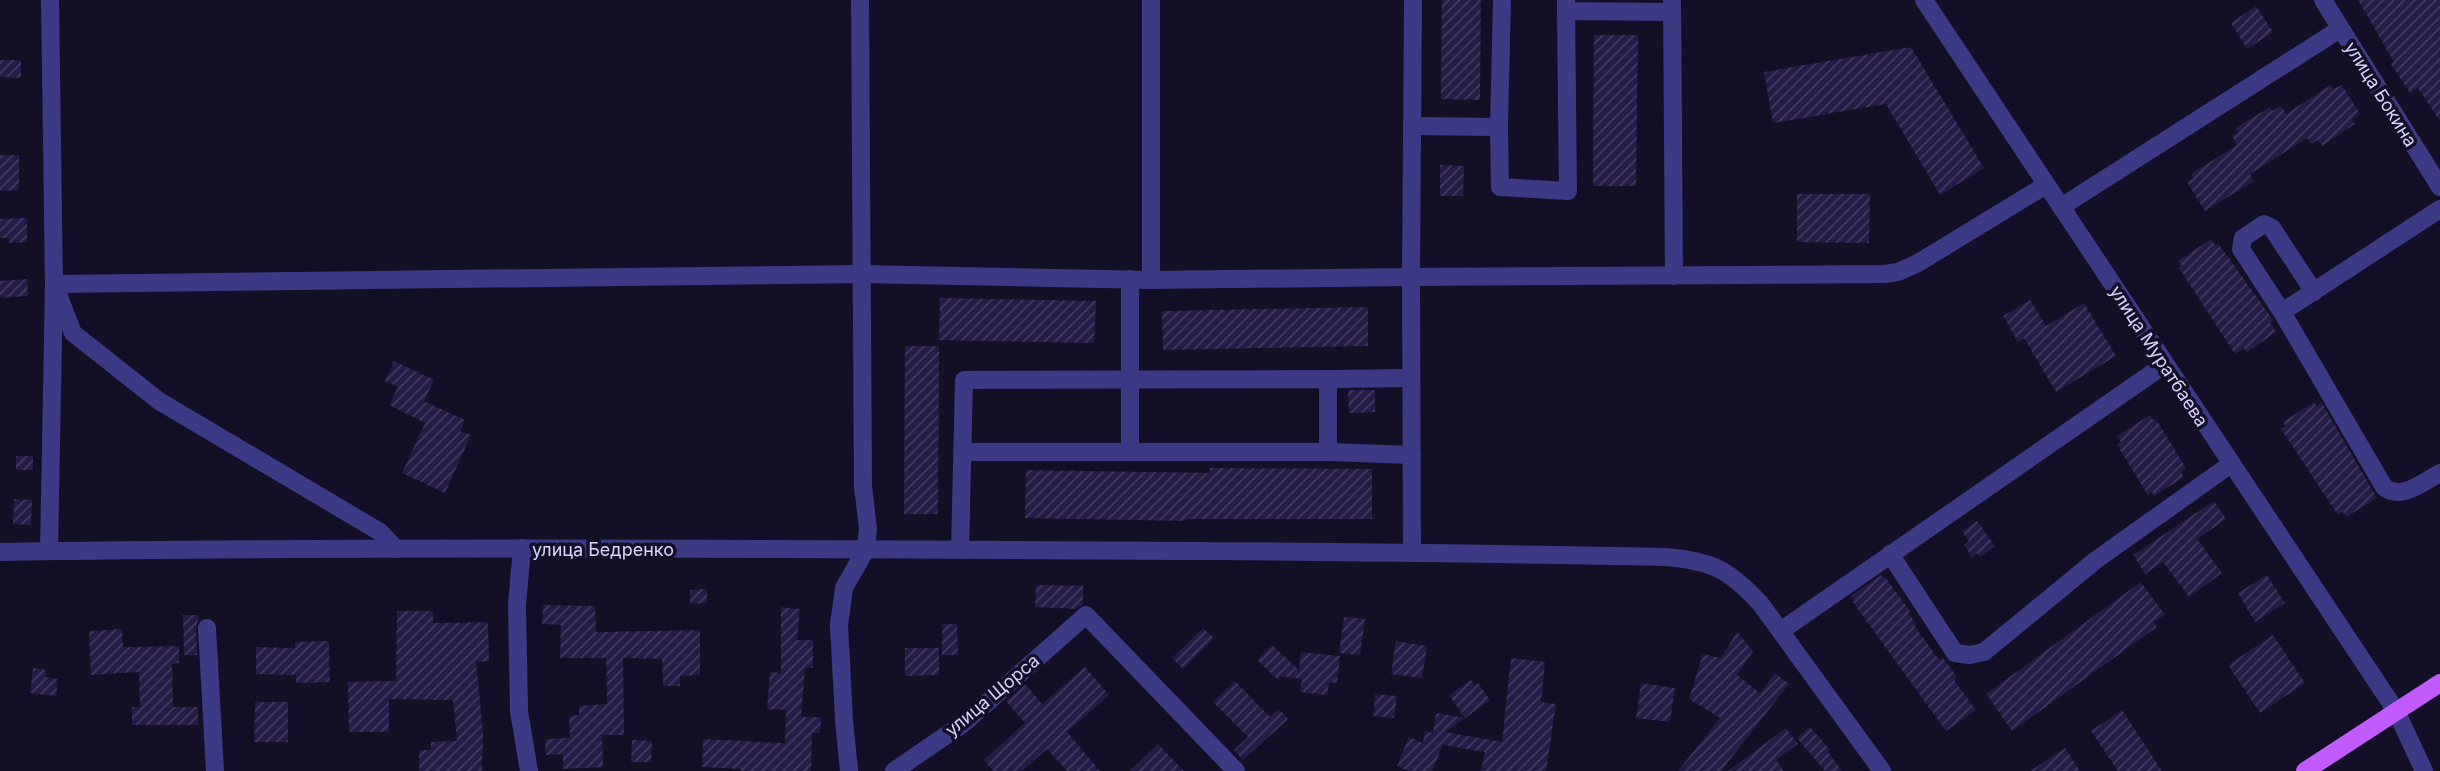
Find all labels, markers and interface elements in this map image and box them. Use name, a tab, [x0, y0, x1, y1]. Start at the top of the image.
street label: улица Бокина	[2340, 38, 2422, 150]
street label: улица Муратбаева	[2106, 282, 2212, 430]
street label: улица Бедренко	[532, 539, 674, 560]
street label: улица Щорса	[941, 650, 1043, 740]

